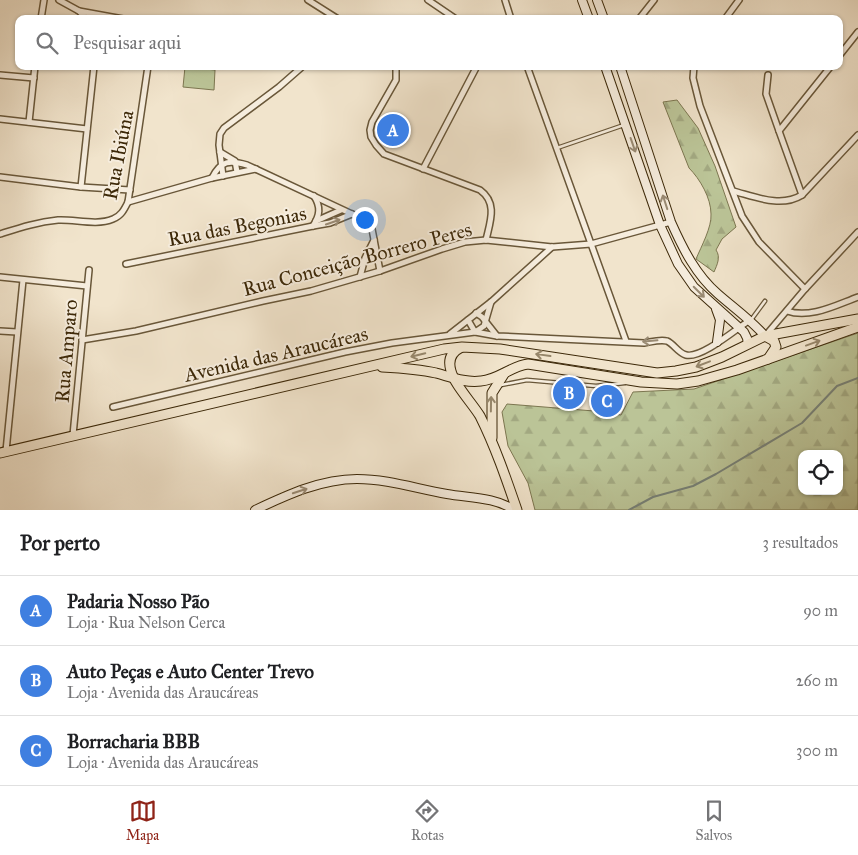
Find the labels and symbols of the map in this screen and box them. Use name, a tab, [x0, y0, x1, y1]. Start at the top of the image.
street label: Rua Ibiúna	[98, 108, 139, 202]
pin: A	[377, 111, 409, 149]
one-way arrow	[629, 137, 638, 153]
one-way arrow	[659, 194, 669, 210]
street label: Rua das Begonias	[166, 201, 308, 252]
your location	[352, 207, 378, 233]
street label: Rua Conceição Borrero Peres	[240, 217, 474, 301]
one-way arrow	[325, 217, 340, 226]
one-way arrow	[693, 286, 706, 298]
street label: Rua Amparo	[50, 298, 82, 404]
street label: Avenida das Araucáreas	[181, 321, 370, 387]
one-way arrow	[643, 337, 659, 346]
one-way arrow	[805, 338, 820, 347]
one-way arrow	[536, 350, 552, 360]
one-way arrow	[410, 351, 426, 360]
one-way arrow	[696, 360, 712, 369]
pin: B	[553, 374, 585, 412]
pin: C	[591, 382, 623, 420]
one-way arrow	[486, 397, 496, 413]
one-way arrow	[292, 486, 307, 495]

